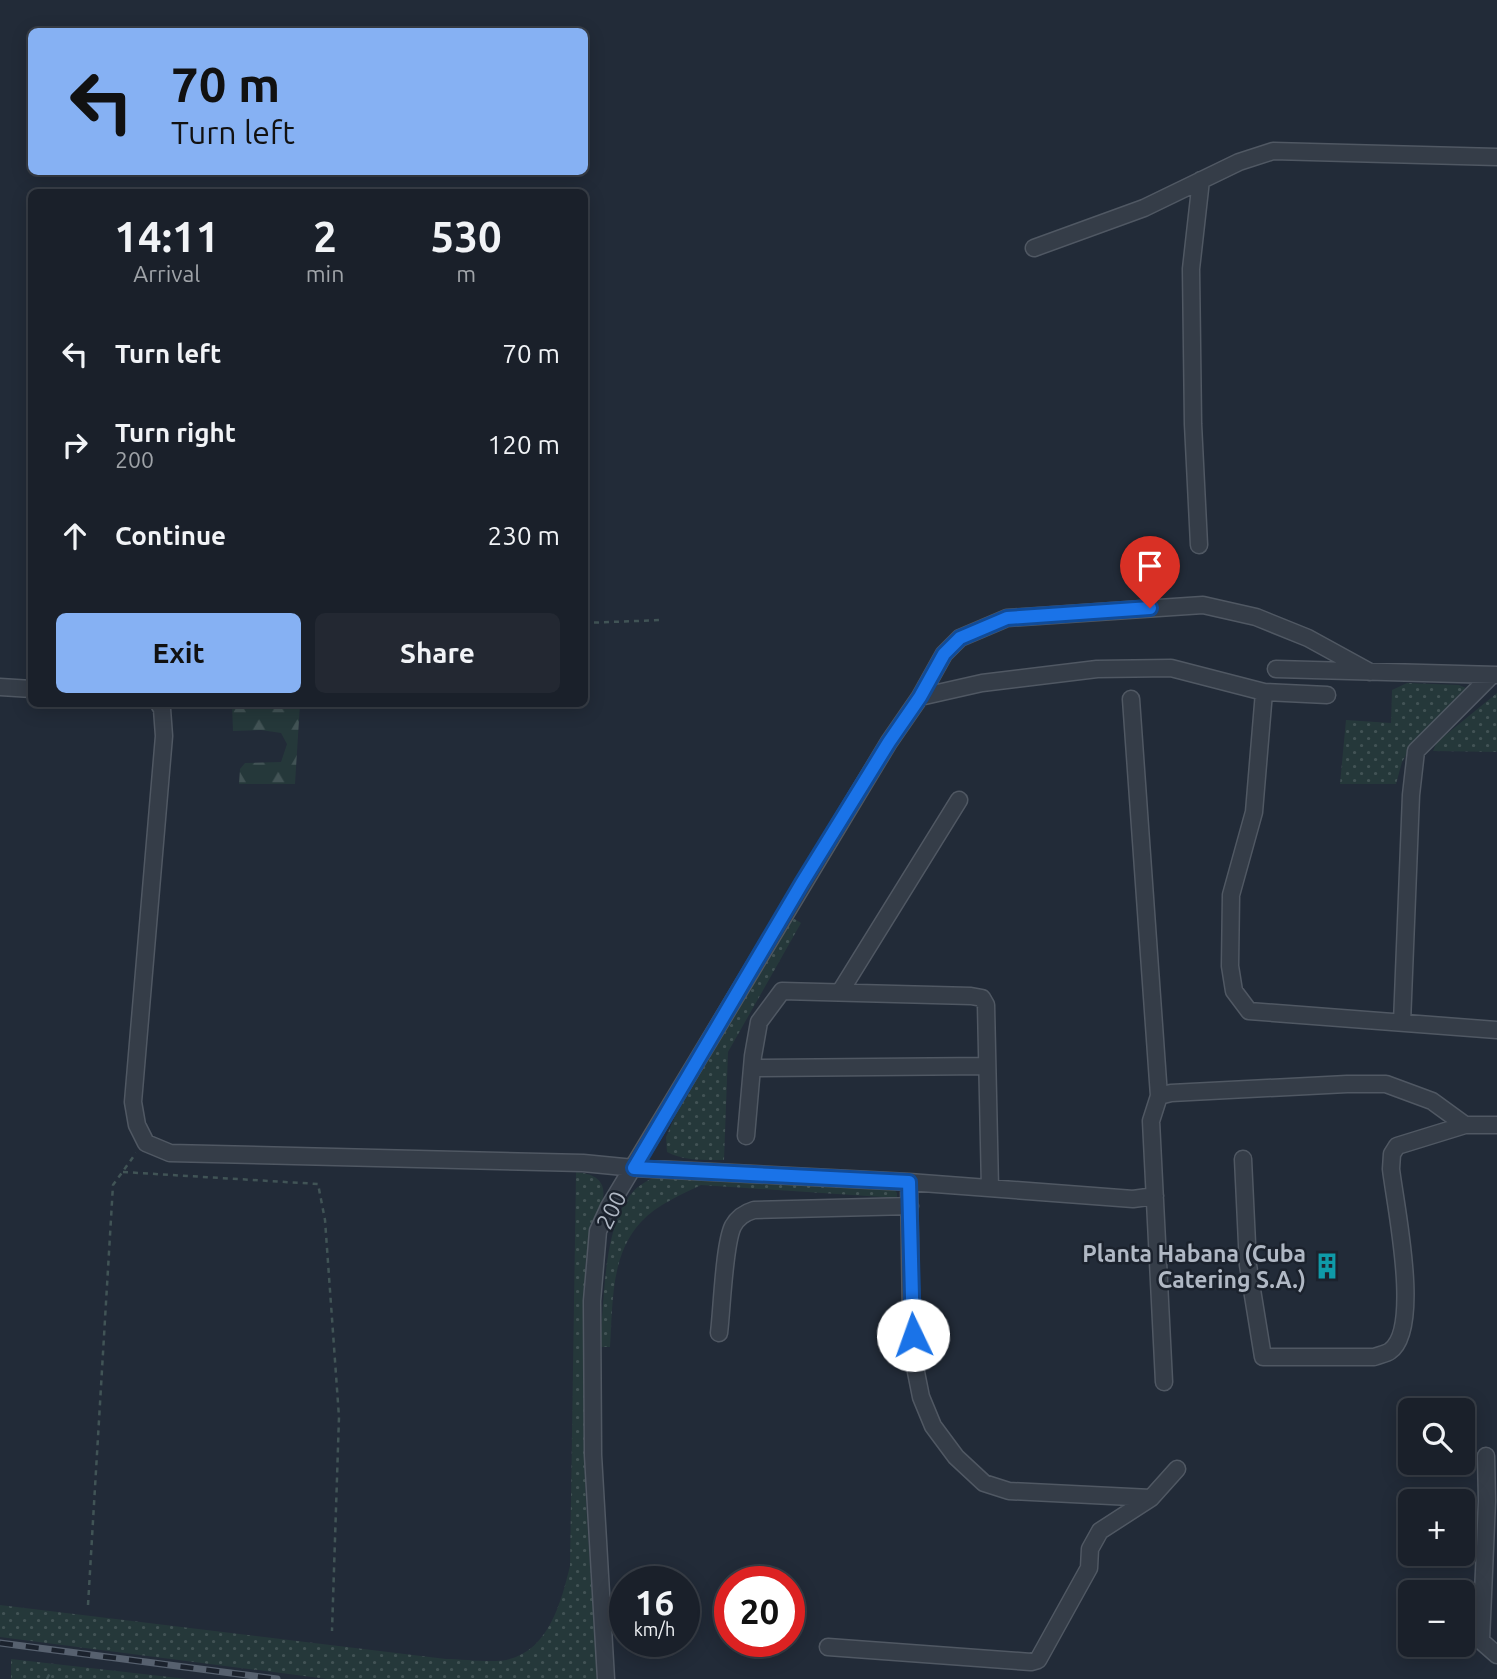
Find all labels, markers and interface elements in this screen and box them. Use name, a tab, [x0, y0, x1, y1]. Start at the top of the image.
icon: left	[56, 56, 147, 147]
text: 70 m	[171, 56, 280, 111]
text: Turn left	[171, 114, 295, 150]
text: 14:11	[114, 213, 219, 260]
text: 2	[313, 213, 337, 260]
text: 530	[431, 213, 502, 260]
text: Arrival	[133, 261, 200, 286]
text: min	[306, 261, 344, 286]
text: m	[456, 261, 476, 286]
icon: left	[56, 335, 94, 373]
text: Turn left	[115, 339, 221, 368]
text: 70 m	[502, 339, 560, 368]
text: Turn right	[115, 418, 236, 447]
icon: right	[56, 426, 94, 464]
text: 120 m	[488, 430, 560, 459]
text: 200	[115, 447, 154, 472]
icon: ahead	[56, 517, 94, 555]
text: Continue	[115, 521, 226, 550]
text: 230 m	[488, 521, 560, 550]
pin	[1120, 536, 1180, 608]
icon: arrive	[1131, 547, 1169, 585]
button: Exit	[56, 613, 301, 693]
button: Share	[315, 613, 560, 693]
street label: 200	[591, 1187, 631, 1233]
place label: Planta Habana (Cuba Catering S.A.)	[1082, 1241, 1306, 1293]
building icon: Planta Habana (Cuba Catering S.A.)	[1312, 1251, 1342, 1281]
position arrow	[876, 1298, 950, 1372]
map controls	[1398, 1398, 1475, 1657]
button: search	[1398, 1398, 1475, 1475]
button: +	[1398, 1489, 1475, 1566]
speed limit sign: 20	[714, 1566, 805, 1657]
button: −	[1398, 1580, 1475, 1657]
text: 16	[635, 1582, 674, 1622]
text: km/h	[634, 1619, 675, 1639]

